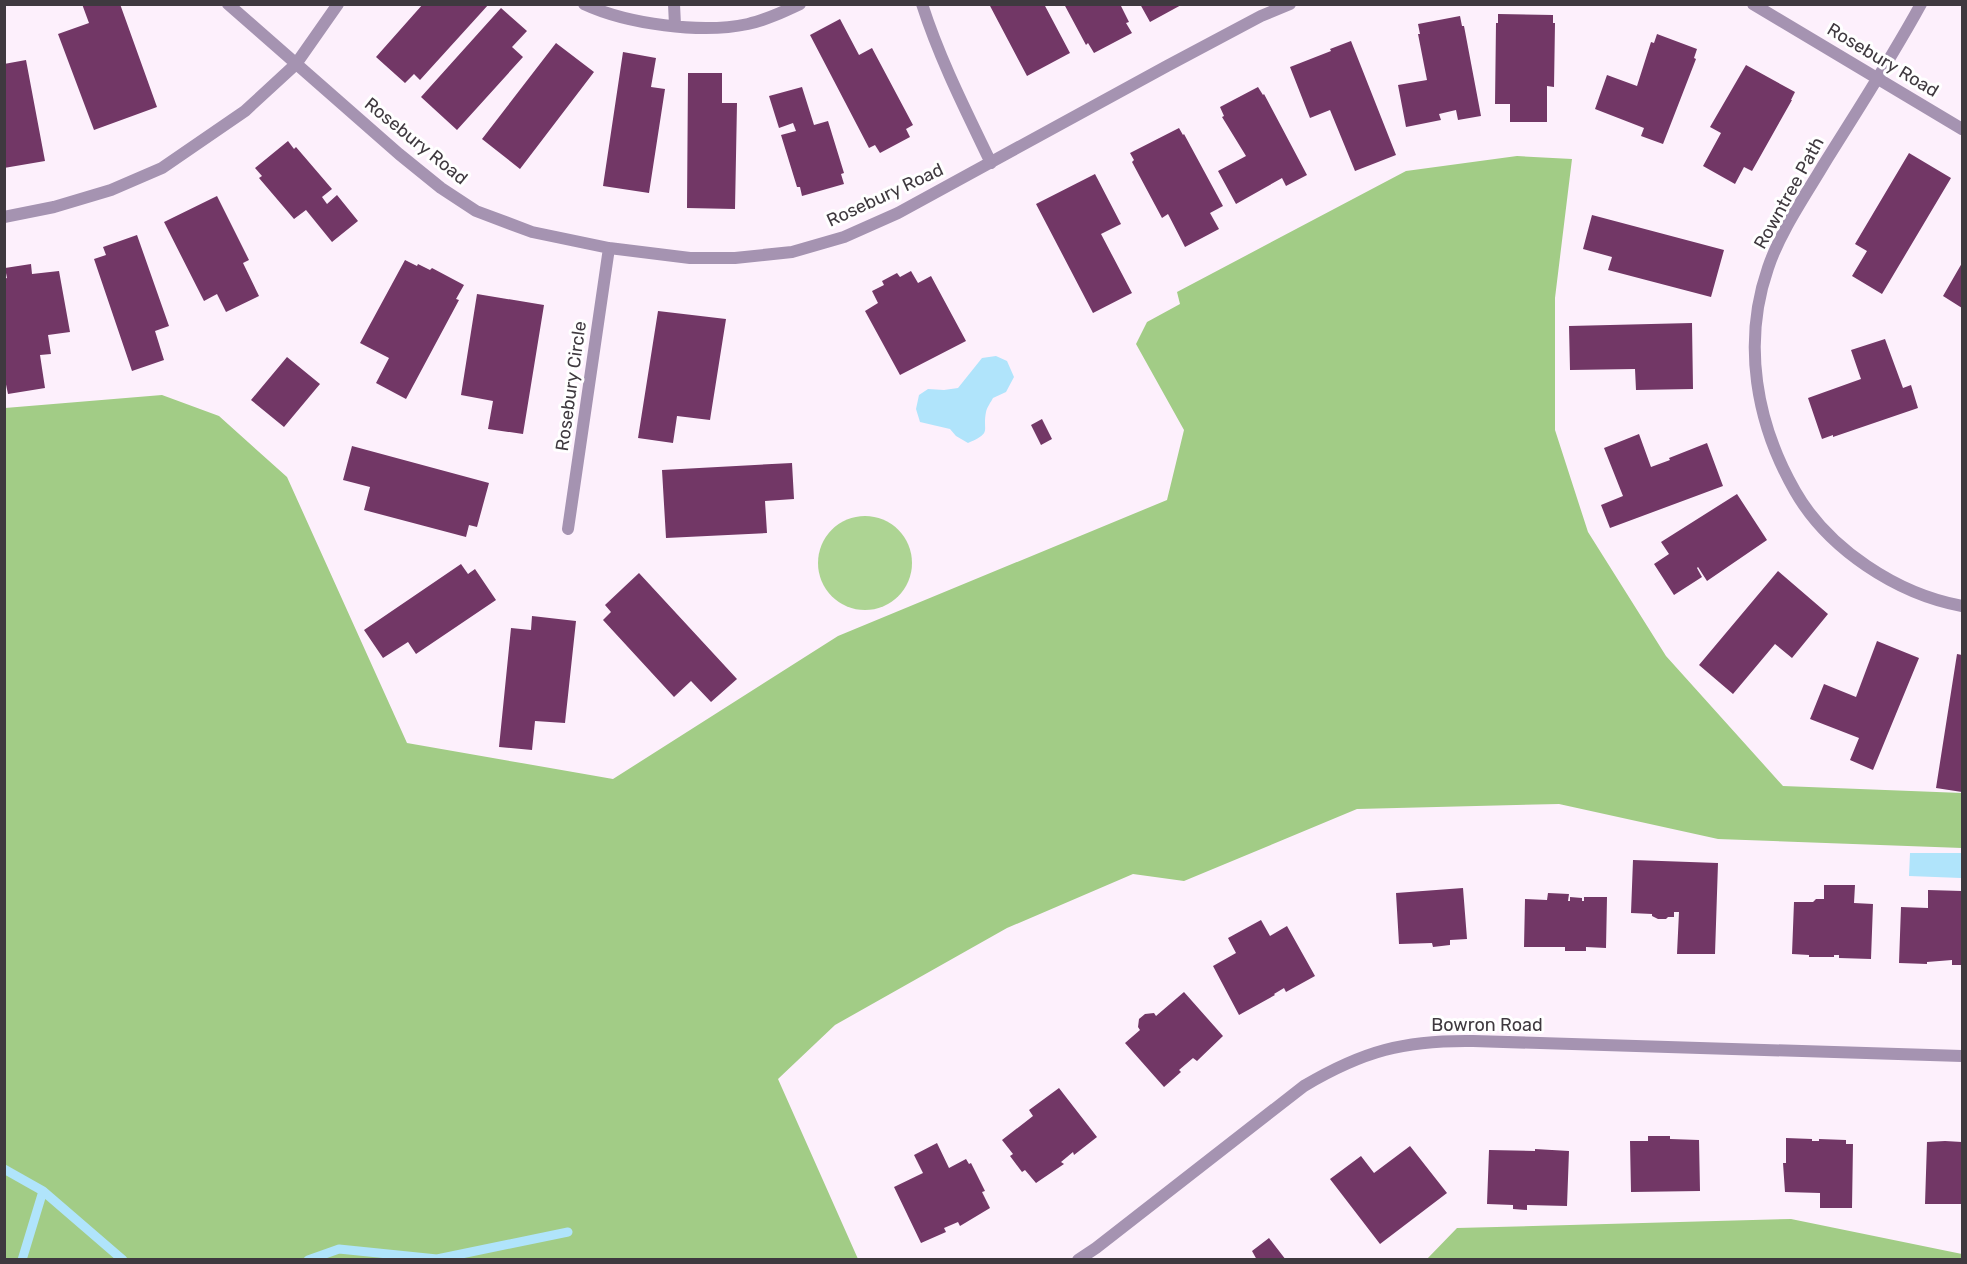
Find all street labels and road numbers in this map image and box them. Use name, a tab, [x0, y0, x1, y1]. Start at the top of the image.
street label: Rosebury Road	[1823, 18, 1943, 102]
street label: Rosebury Road	[360, 93, 472, 189]
street label: Rowntree Path	[1749, 133, 1829, 253]
street label: Rosebury Road	[823, 158, 947, 232]
street label: Rosebury Circle	[551, 320, 591, 452]
street label: Bowron Road	[1431, 1014, 1543, 1036]

